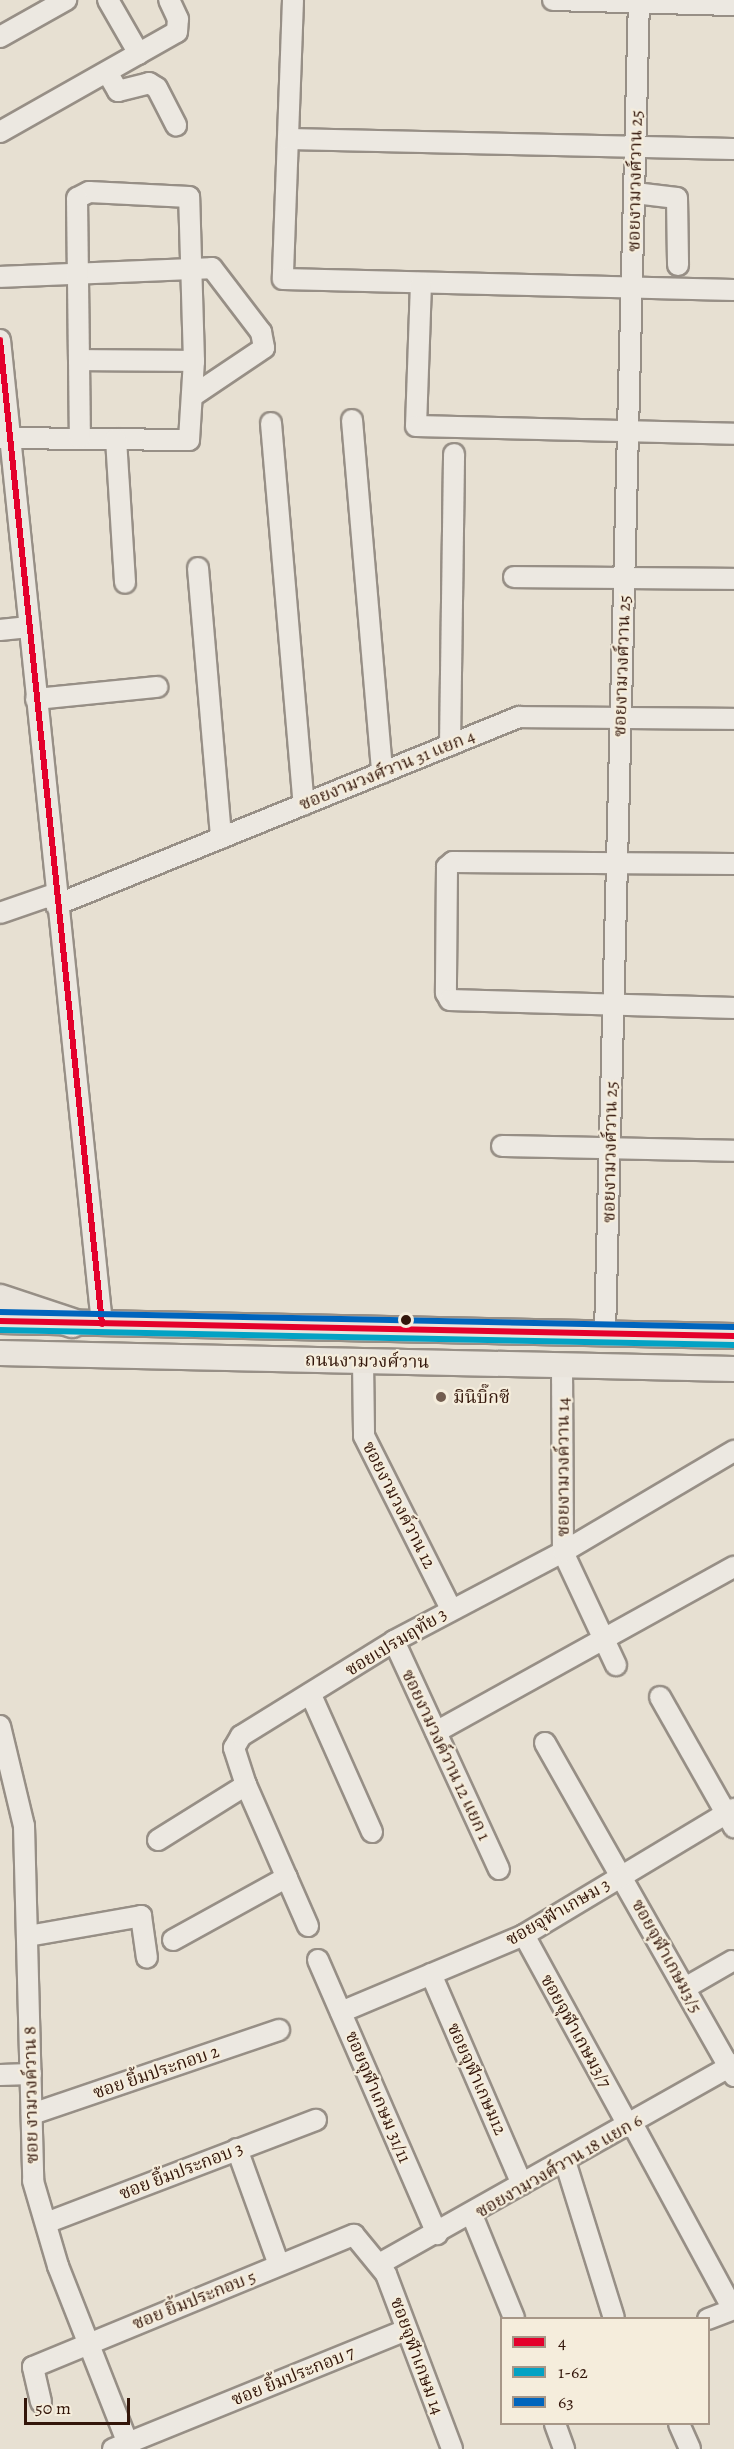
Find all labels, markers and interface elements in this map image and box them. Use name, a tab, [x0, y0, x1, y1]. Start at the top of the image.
street label: ซอยงามวงศ์วาน 25	[623, 110, 647, 252]
street label: ซอยงามวงศ์วาน 25	[609, 595, 635, 737]
street label: ซอยงามวงศ์วาน 31 แยก 4	[296, 725, 478, 815]
street label: ซอยงามวงศ์วาน 25	[598, 1081, 622, 1223]
unlabelled marker	[400, 1314, 412, 1326]
street label: ถนนงามวงศ์วาน	[305, 1349, 429, 1373]
place label: มินิบิ๊กซี	[453, 1386, 510, 1408]
marker: มินิบิ๊กซี	[434, 1390, 448, 1404]
street label: ซอยงามวงค์วาน 14	[552, 1397, 574, 1537]
street label: ซอยงามวงค์วาน 12	[358, 1438, 440, 1572]
street label: ซอยเปรมฤทัย 3	[341, 1603, 451, 1681]
street label: ซอยงามวงค์วาน 12 แยก 1	[397, 1666, 495, 1844]
street label: ซอยจุฬาเกษม 3	[502, 1873, 614, 1951]
street label: ซอยจุฬาเกษม3/5	[627, 1895, 707, 2017]
street label: ซอยจุฬาเกษม3/7	[536, 1970, 616, 2092]
street label: ซอยจุฬาเกษม12	[443, 2020, 511, 2138]
street label: ซอย งามวงค์วาน 8	[19, 2026, 43, 2164]
street label: ซอยจุฬาเกษม 31/11	[341, 2028, 415, 2166]
street label: ซอย ยิ้มประกอบ 2	[90, 2040, 222, 2104]
street label: ซอยงามวงศ์วาน 18 แยก 6	[472, 2109, 646, 2223]
street label: ซอย ยิ้มประกอบ 3	[116, 2137, 246, 2205]
street label: ซอย ยิ้มประกอบ 5	[129, 2265, 259, 2335]
street label: ซอยจุฬาเกษม 14	[386, 2294, 448, 2418]
legend	[500, 2317, 710, 2425]
text: 4	[558, 2330, 566, 2354]
street label: ซอย ยิ้มประกอบ 7	[228, 2341, 358, 2411]
text: 1-62	[558, 2360, 588, 2384]
scale bar	[27, 2386, 134, 2424]
text: 63	[558, 2390, 574, 2414]
text: 50 m	[35, 2396, 71, 2420]

